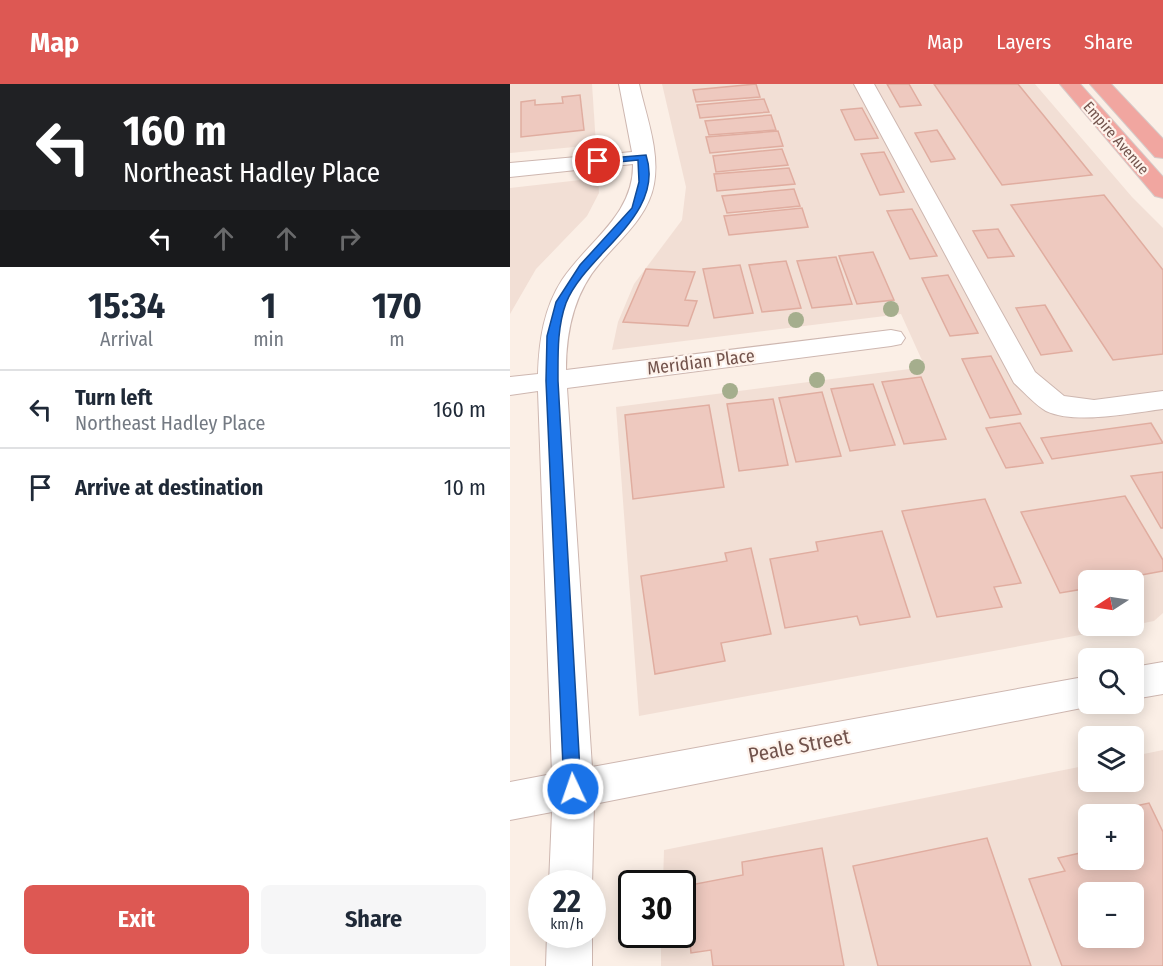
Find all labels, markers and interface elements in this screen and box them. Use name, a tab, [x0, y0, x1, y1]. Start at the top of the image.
text: Map	[30, 26, 79, 59]
text: Map	[927, 29, 963, 55]
text: Layers	[996, 29, 1051, 55]
text: Share	[1084, 29, 1133, 55]
street label: Empire Avenue	[1079, 98, 1153, 178]
text: 160 m	[123, 106, 226, 156]
icon: left	[24, 108, 102, 186]
pin	[572, 135, 623, 186]
icon: arrive	[581, 144, 614, 177]
text: Northeast Hadley Place	[123, 157, 380, 189]
icon: left	[144, 222, 177, 255]
icon: ahead	[207, 222, 240, 255]
icon: ahead	[270, 222, 303, 255]
icon: right	[333, 222, 366, 255]
text: 15:34	[88, 284, 165, 328]
text: 1	[261, 284, 276, 328]
text: 170	[372, 284, 422, 328]
text: Arrival	[100, 327, 153, 351]
text: min	[253, 327, 284, 351]
text: m	[389, 327, 405, 351]
street label: Meridian Place	[646, 344, 756, 380]
text: Turn left	[75, 384, 153, 411]
icon: left	[24, 393, 57, 426]
text: 160 m	[433, 396, 486, 423]
text: Northeast Hadley Place	[75, 411, 265, 435]
icon: arrive	[24, 471, 57, 504]
text: Arrive at destination	[75, 474, 263, 501]
text: 10 m	[444, 474, 486, 501]
north arrow	[1078, 570, 1144, 636]
map controls	[1078, 570, 1144, 948]
button: search	[1078, 648, 1144, 714]
street label: Peale Street	[746, 723, 852, 769]
button: layers	[1078, 726, 1144, 792]
position arrow	[541, 757, 605, 821]
button: +	[1078, 804, 1144, 870]
speed limit sign: 30	[618, 870, 696, 948]
button: −	[1078, 882, 1144, 948]
text: 22	[553, 884, 581, 920]
button: Exit	[24, 885, 249, 954]
button: Share	[261, 885, 486, 954]
text: km/h	[550, 915, 584, 933]

